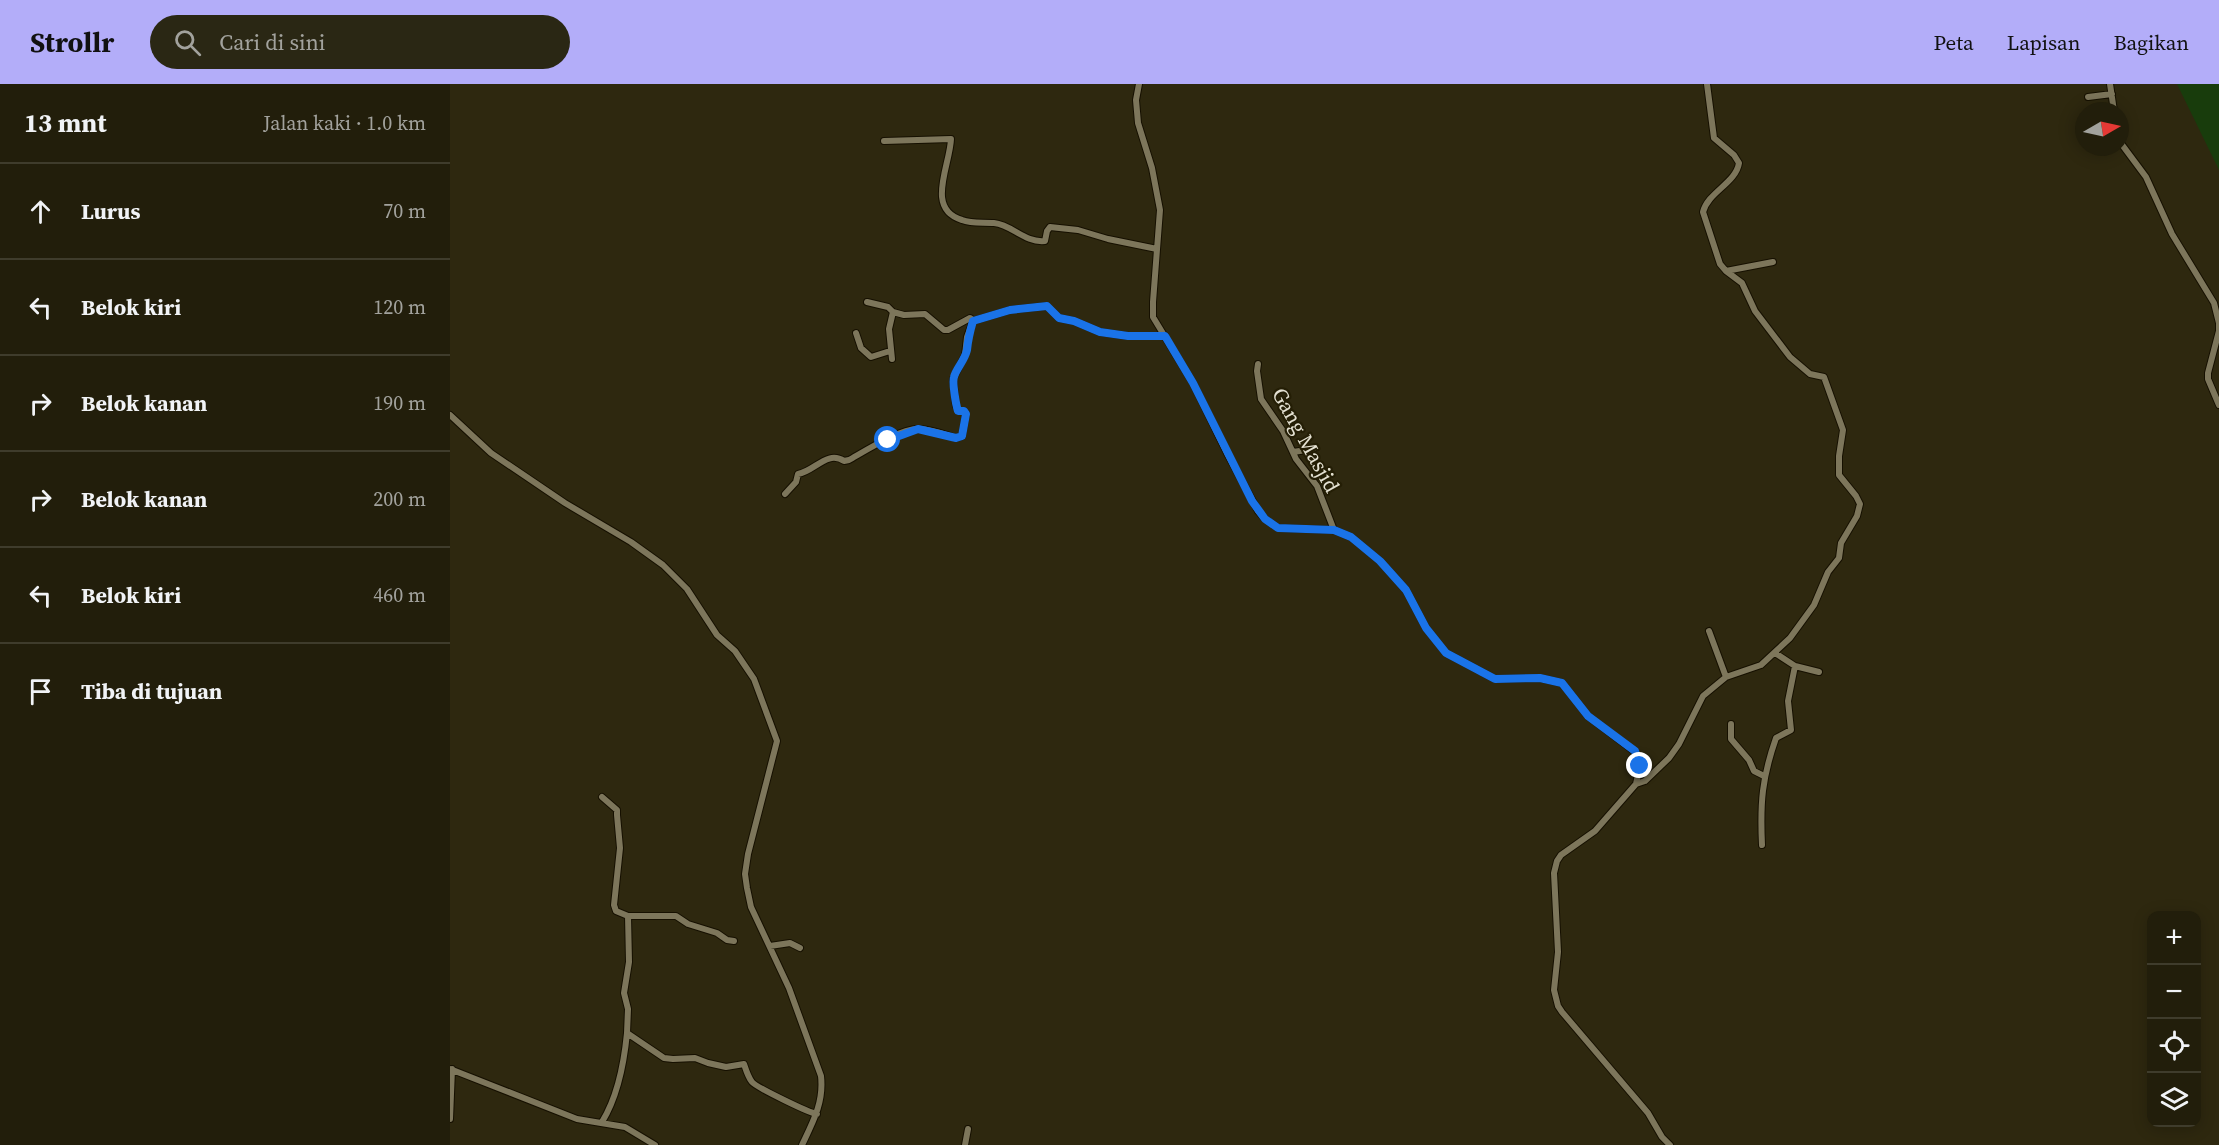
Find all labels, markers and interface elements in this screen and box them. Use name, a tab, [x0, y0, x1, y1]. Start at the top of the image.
search box	[150, 15, 570, 69]
text: Strollr	[30, 23, 114, 61]
icon: search	[171, 26, 204, 59]
text: Cari di sini	[219, 27, 325, 57]
text: Peta	[1933, 28, 1974, 57]
text: Lapisan	[2007, 28, 2080, 57]
text: Bagikan	[2113, 28, 2189, 57]
north arrow	[2075, 102, 2129, 156]
text: 13 mnt	[24, 105, 107, 141]
text: Jalan kaki · 1.0 km	[263, 109, 426, 137]
icon: ahead	[24, 195, 57, 228]
text: Lurus	[81, 196, 140, 226]
text: 70 m	[383, 197, 426, 225]
icon: left	[24, 291, 57, 324]
text: Belok kiri	[81, 292, 181, 322]
text: 120 m	[373, 293, 426, 321]
street label: Gang Masjid	[1265, 382, 1347, 498]
icon: right	[24, 387, 57, 420]
text: Belok kanan	[81, 388, 207, 418]
text: 190 m	[373, 389, 426, 417]
route start	[874, 426, 900, 452]
icon: right	[24, 483, 57, 516]
text: Belok kanan	[81, 484, 207, 514]
text: 200 m	[373, 485, 426, 513]
icon: left	[24, 579, 57, 612]
text: Belok kiri	[81, 580, 181, 610]
text: 460 m	[373, 581, 426, 609]
icon: arrive	[24, 675, 57, 708]
text: Tiba di tujuan	[81, 676, 222, 706]
route end	[1626, 752, 1652, 778]
map controls	[2147, 911, 2201, 1127]
button: +	[2147, 911, 2201, 965]
button: −	[2147, 965, 2201, 1019]
button: locate	[2147, 1019, 2201, 1073]
button: layers	[2147, 1073, 2201, 1127]

